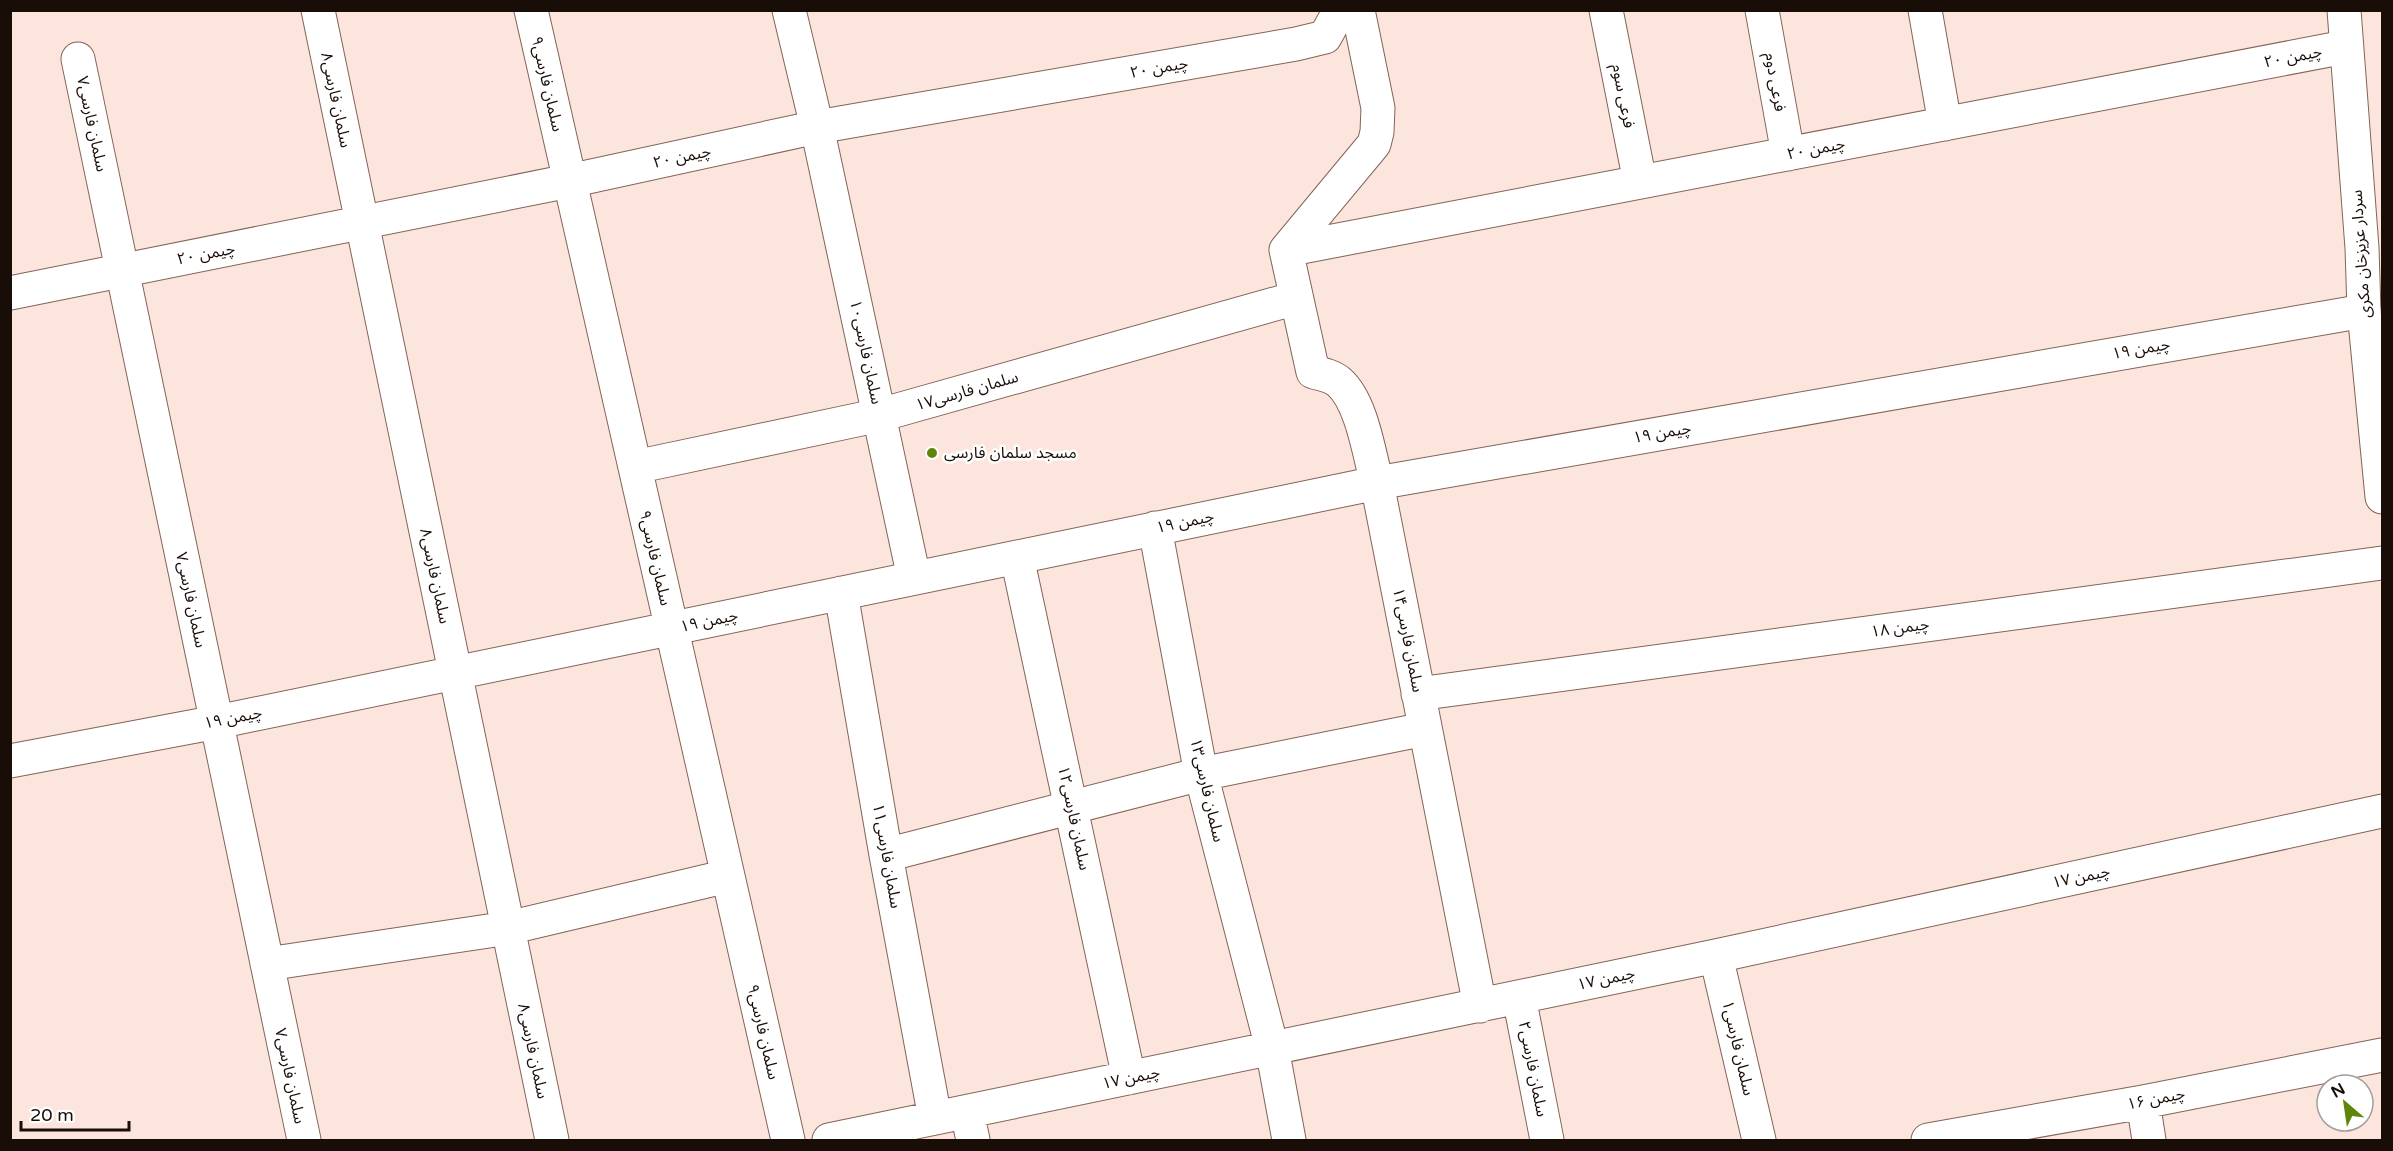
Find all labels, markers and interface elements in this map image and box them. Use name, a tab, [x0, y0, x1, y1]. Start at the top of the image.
street label: سلمان فارسی۹	[526, 34, 568, 134]
street label: چیمن ۲۰	[2262, 42, 2324, 72]
street label: سلمان فارسی۸	[316, 50, 356, 150]
street label: فرعی دوم	[1758, 51, 1790, 113]
street label: چیمن ۲۰	[1128, 53, 1190, 83]
street label: فرعی سوم	[1605, 62, 1639, 130]
street label: سلمان فارسی۷	[72, 74, 112, 174]
street label: چیمن ۲۰	[1785, 134, 1847, 164]
street label: چیمن ۲۰	[651, 141, 713, 173]
street label: سردار عزیزخان مکری	[2347, 189, 2375, 319]
street label: چیمن ۲۰	[175, 239, 237, 269]
street label: سلمان فارسی۱۰	[845, 298, 887, 406]
street label: چیمن ۱۹	[2110, 334, 2172, 364]
street label: سلمان فارسی۱۷	[913, 367, 1021, 415]
street label: چیمن ۱۹	[1631, 418, 1693, 448]
place label: مسجد سلمان فارسی	[944, 443, 1077, 463]
marker: مسجد سلمان فارسی	[925, 446, 939, 460]
street label: چیمن ۱۹	[1154, 506, 1216, 538]
street label: سلمان فارسی۹	[634, 508, 676, 608]
street label: سلمان فارسی۸	[415, 526, 455, 626]
street label: سلمان فارسی۷	[171, 550, 211, 650]
street label: سلمان فارسی۱۴	[1388, 586, 1428, 694]
street label: چیمن ۱۹	[678, 605, 740, 637]
street label: چیمن ۱۸	[1869, 614, 1931, 642]
street label: چیمن ۱۹	[202, 703, 264, 733]
street label: سلمان فارسی۱۳	[1185, 736, 1229, 844]
street label: سلمان فارسی۱۲	[1053, 764, 1095, 872]
street label: سلمان فارسی۱۱	[868, 802, 906, 910]
street label: چیمن ۱۷	[2050, 861, 2112, 893]
street label: چیمن ۱۷	[1575, 963, 1637, 995]
street label: سلمان فارسی۹	[742, 982, 784, 1082]
street label: سلمان فارسی۱	[1717, 998, 1759, 1098]
street label: سلمان فارسی۸	[513, 1001, 553, 1101]
street label: سلمان فارسی۲	[1514, 1019, 1552, 1119]
street label: سلمان فارسی۷	[270, 1026, 310, 1126]
street label: چیمن ۱۷	[1100, 1062, 1162, 1094]
north arrow	[2315, 1073, 2375, 1133]
text: N	[2328, 1079, 2349, 1103]
street label: چیمن ۱۶	[2125, 1084, 2187, 1114]
scale bar	[21, 1094, 129, 1132]
text: 20 m	[30, 1104, 74, 1126]

